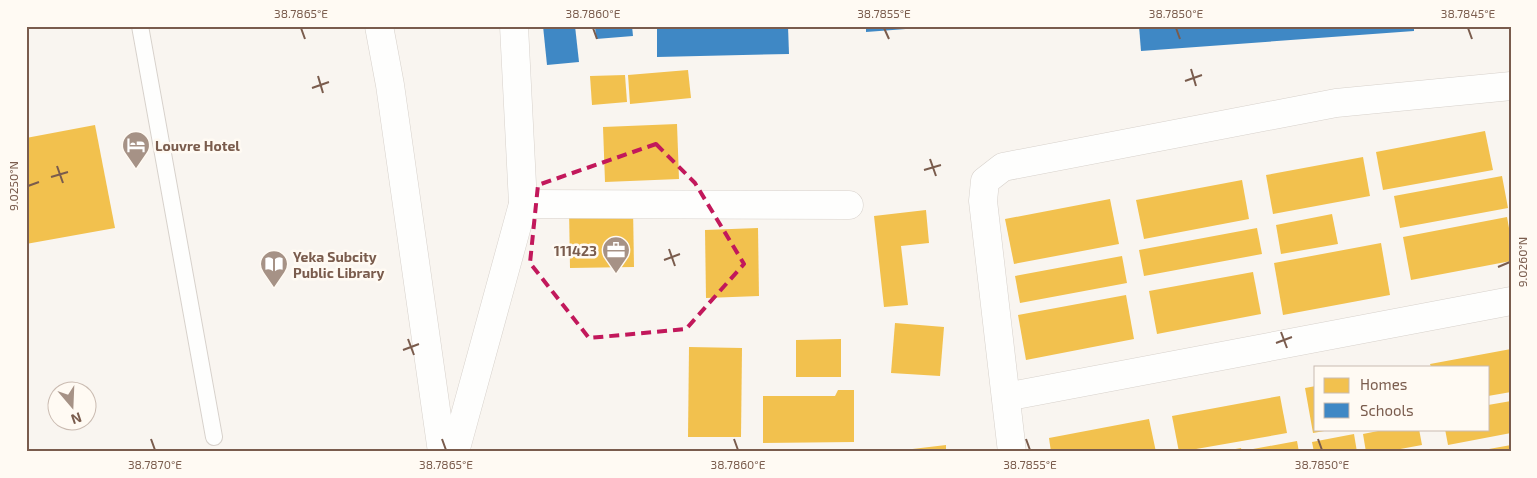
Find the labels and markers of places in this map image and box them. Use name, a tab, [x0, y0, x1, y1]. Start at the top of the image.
hotel icon: Louvre Hotel	[121, 130, 151, 169]
place label: Louvre Hotel	[155, 137, 240, 154]
office icon: 111423	[601, 235, 631, 274]
place label: 111423	[554, 242, 597, 259]
place label: Yeka Subcity Public Library	[293, 248, 384, 281]
library icon: Yeka Subcity Public Library	[259, 249, 289, 288]

